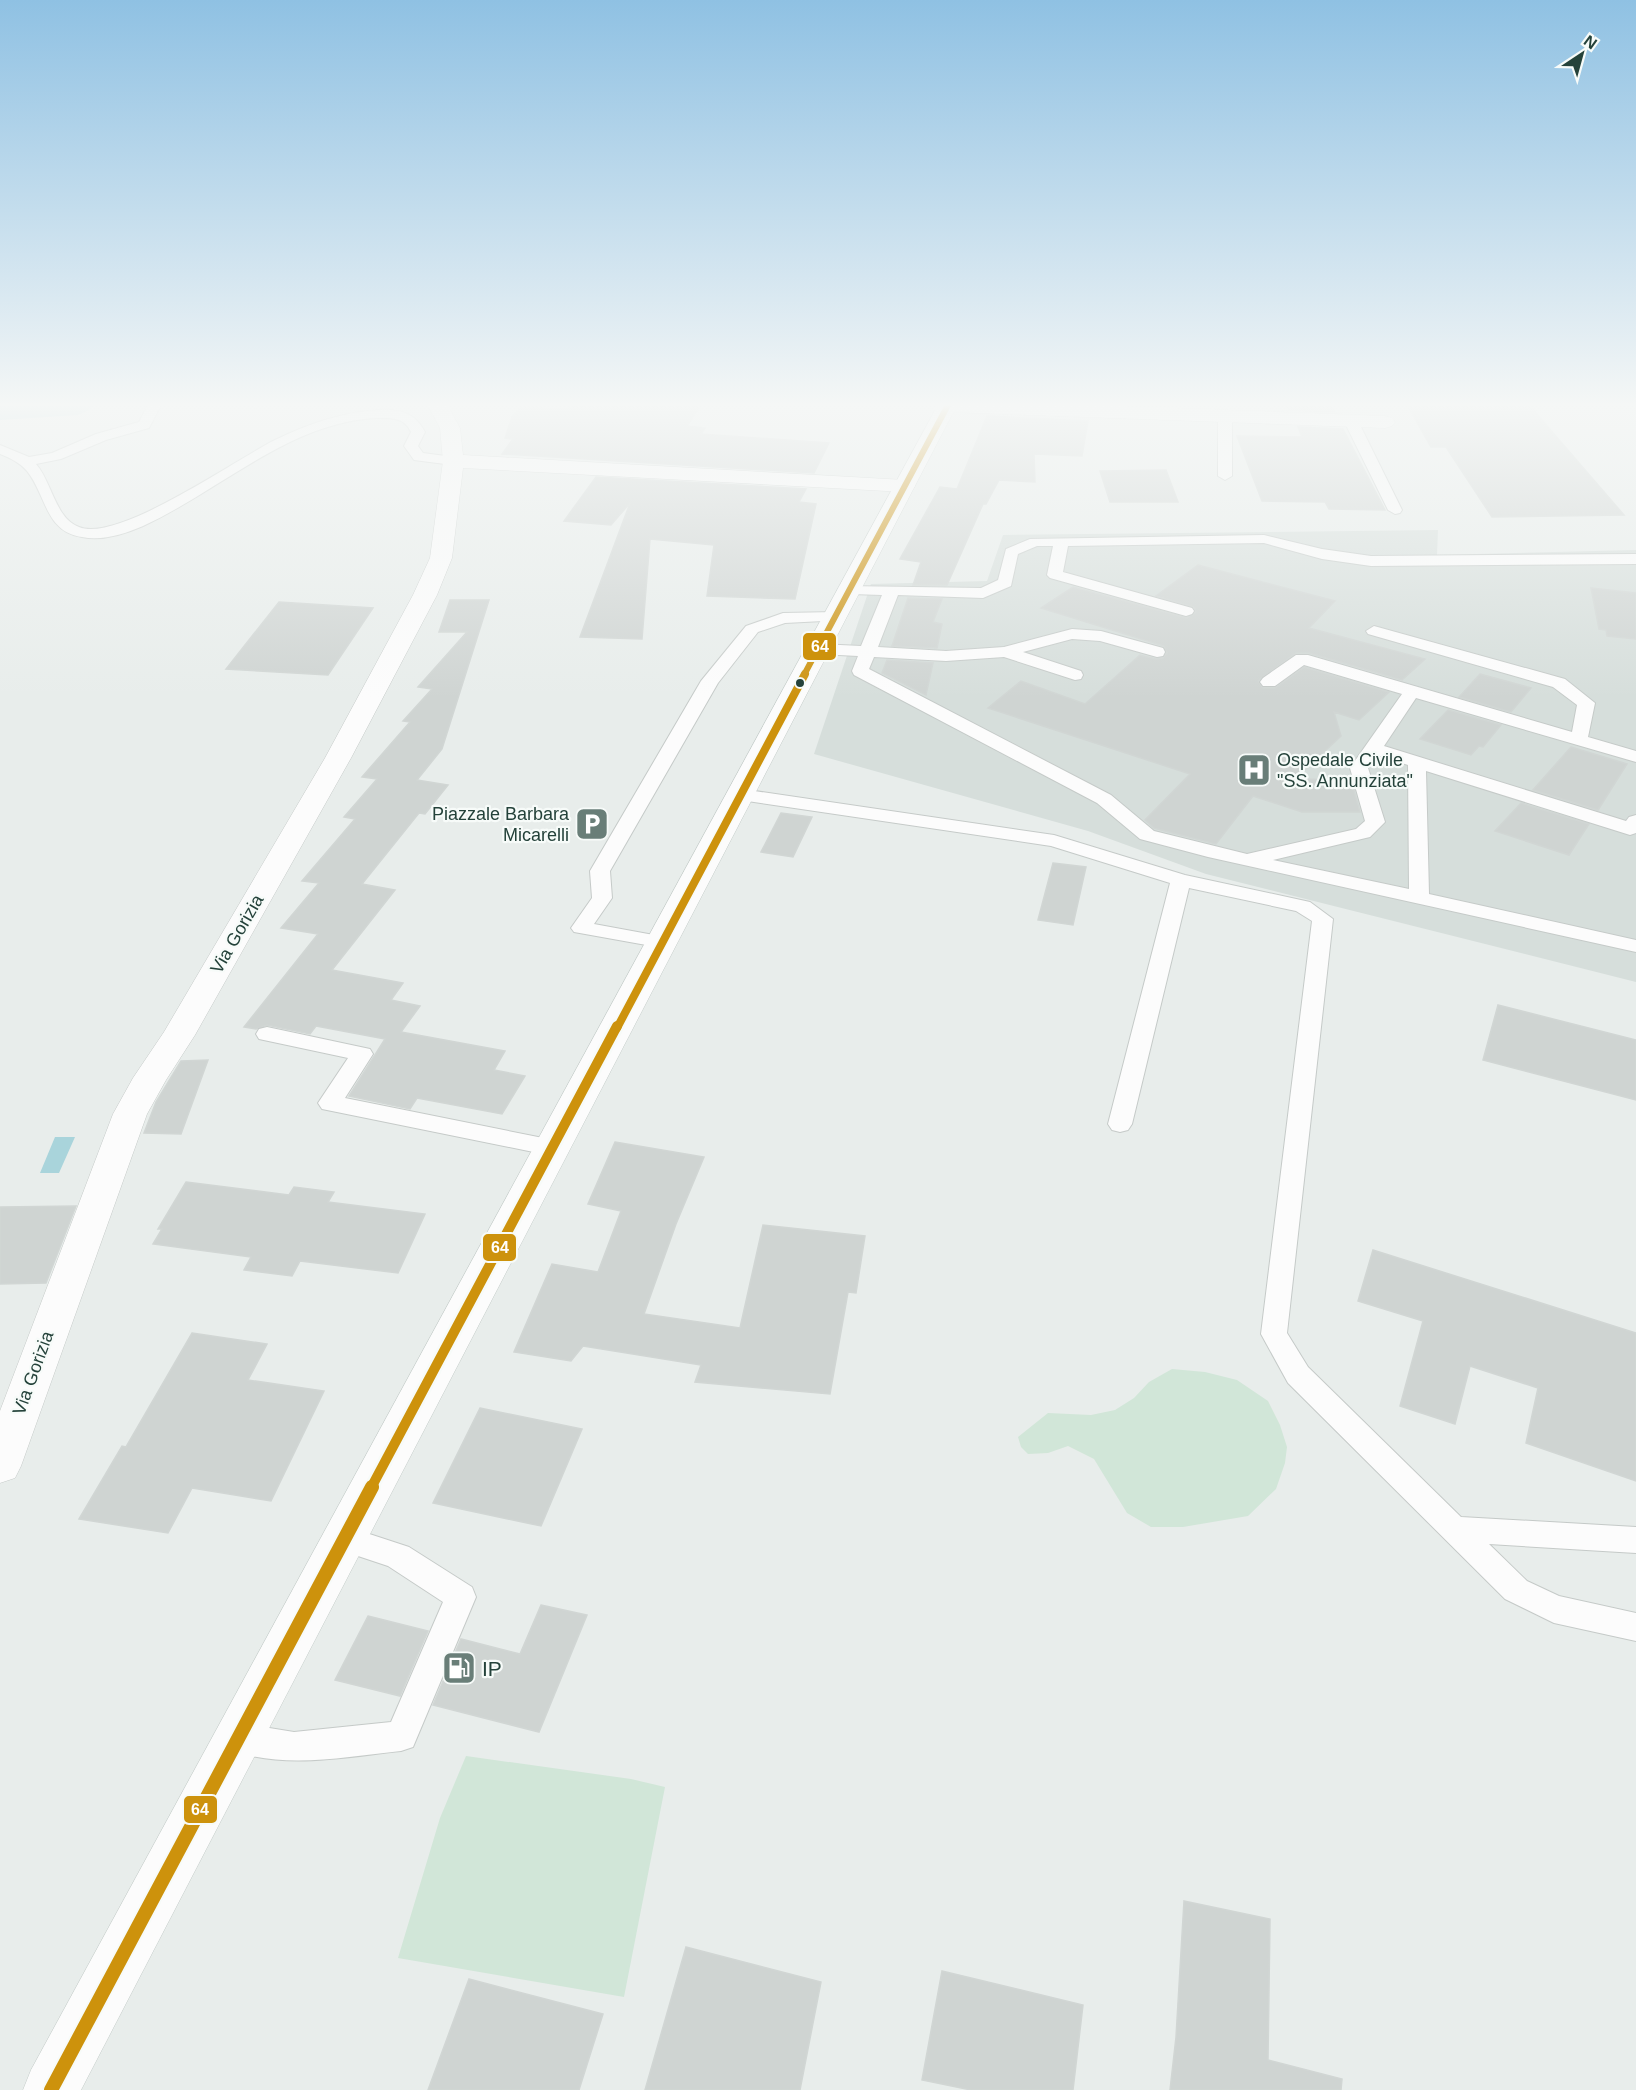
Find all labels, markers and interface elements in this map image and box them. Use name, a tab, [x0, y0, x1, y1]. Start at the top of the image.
north arrow	[1552, 24, 1612, 84]
text: N	[1581, 32, 1600, 53]
line badge: 64	[802, 632, 837, 661]
text: 64	[811, 638, 829, 655]
unlabelled marker	[794, 677, 806, 689]
place label: Ospedale Civile "SS. Annunziata"	[1277, 750, 1413, 791]
hospital icon: Ospedale Civile "SS. Annunziata"	[1236, 752, 1272, 788]
place label: Piazzale Barbara Micarelli	[432, 804, 570, 845]
parking icon: Piazzale Barbara Micarelli	[574, 806, 610, 842]
street label: Via Gorizia	[206, 890, 268, 977]
line badge: 64	[482, 1233, 517, 1262]
text: 64	[491, 1239, 509, 1256]
street label: Via Gorizia	[9, 1327, 58, 1418]
fuel station icon: IP	[441, 1650, 477, 1686]
place label: IP	[482, 1657, 502, 1680]
line badge: 64	[183, 1795, 218, 1824]
text: 64	[191, 1801, 209, 1818]

